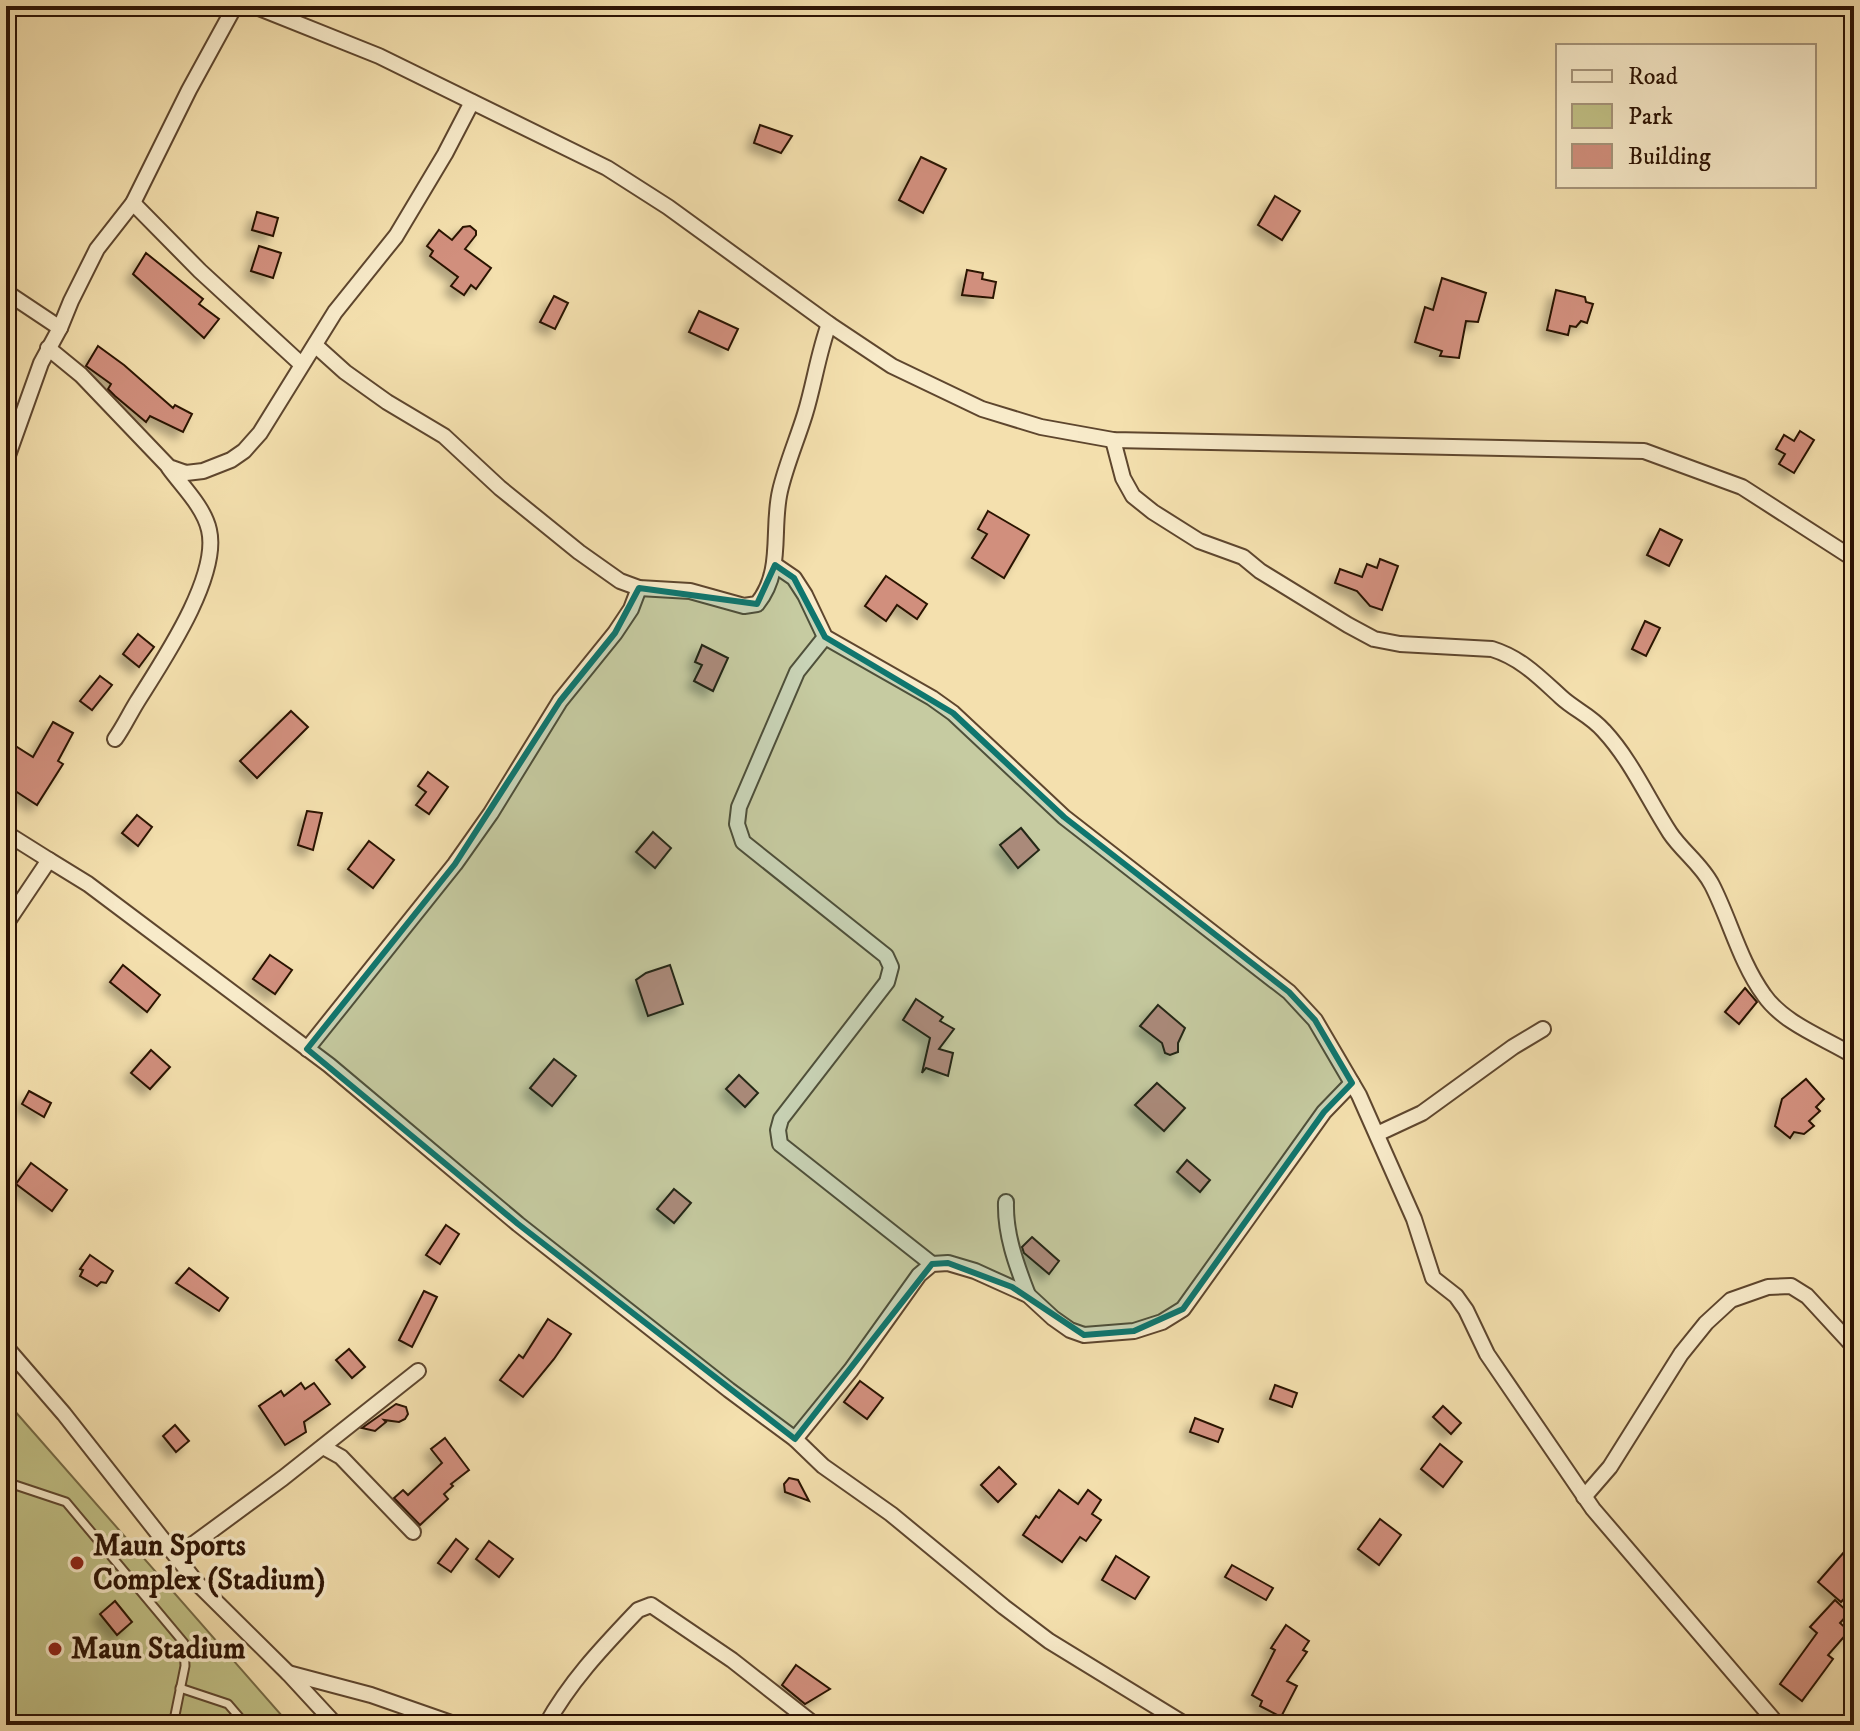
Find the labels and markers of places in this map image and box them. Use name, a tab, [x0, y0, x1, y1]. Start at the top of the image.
place label: Maun Sports Complex (Stadium)	[93, 1528, 325, 1599]
marker: Maun Sports Complex (Stadium)	[68, 1554, 86, 1572]
place label: Maun Stadium	[71, 1631, 246, 1668]
marker: Maun Stadium	[46, 1640, 64, 1658]

